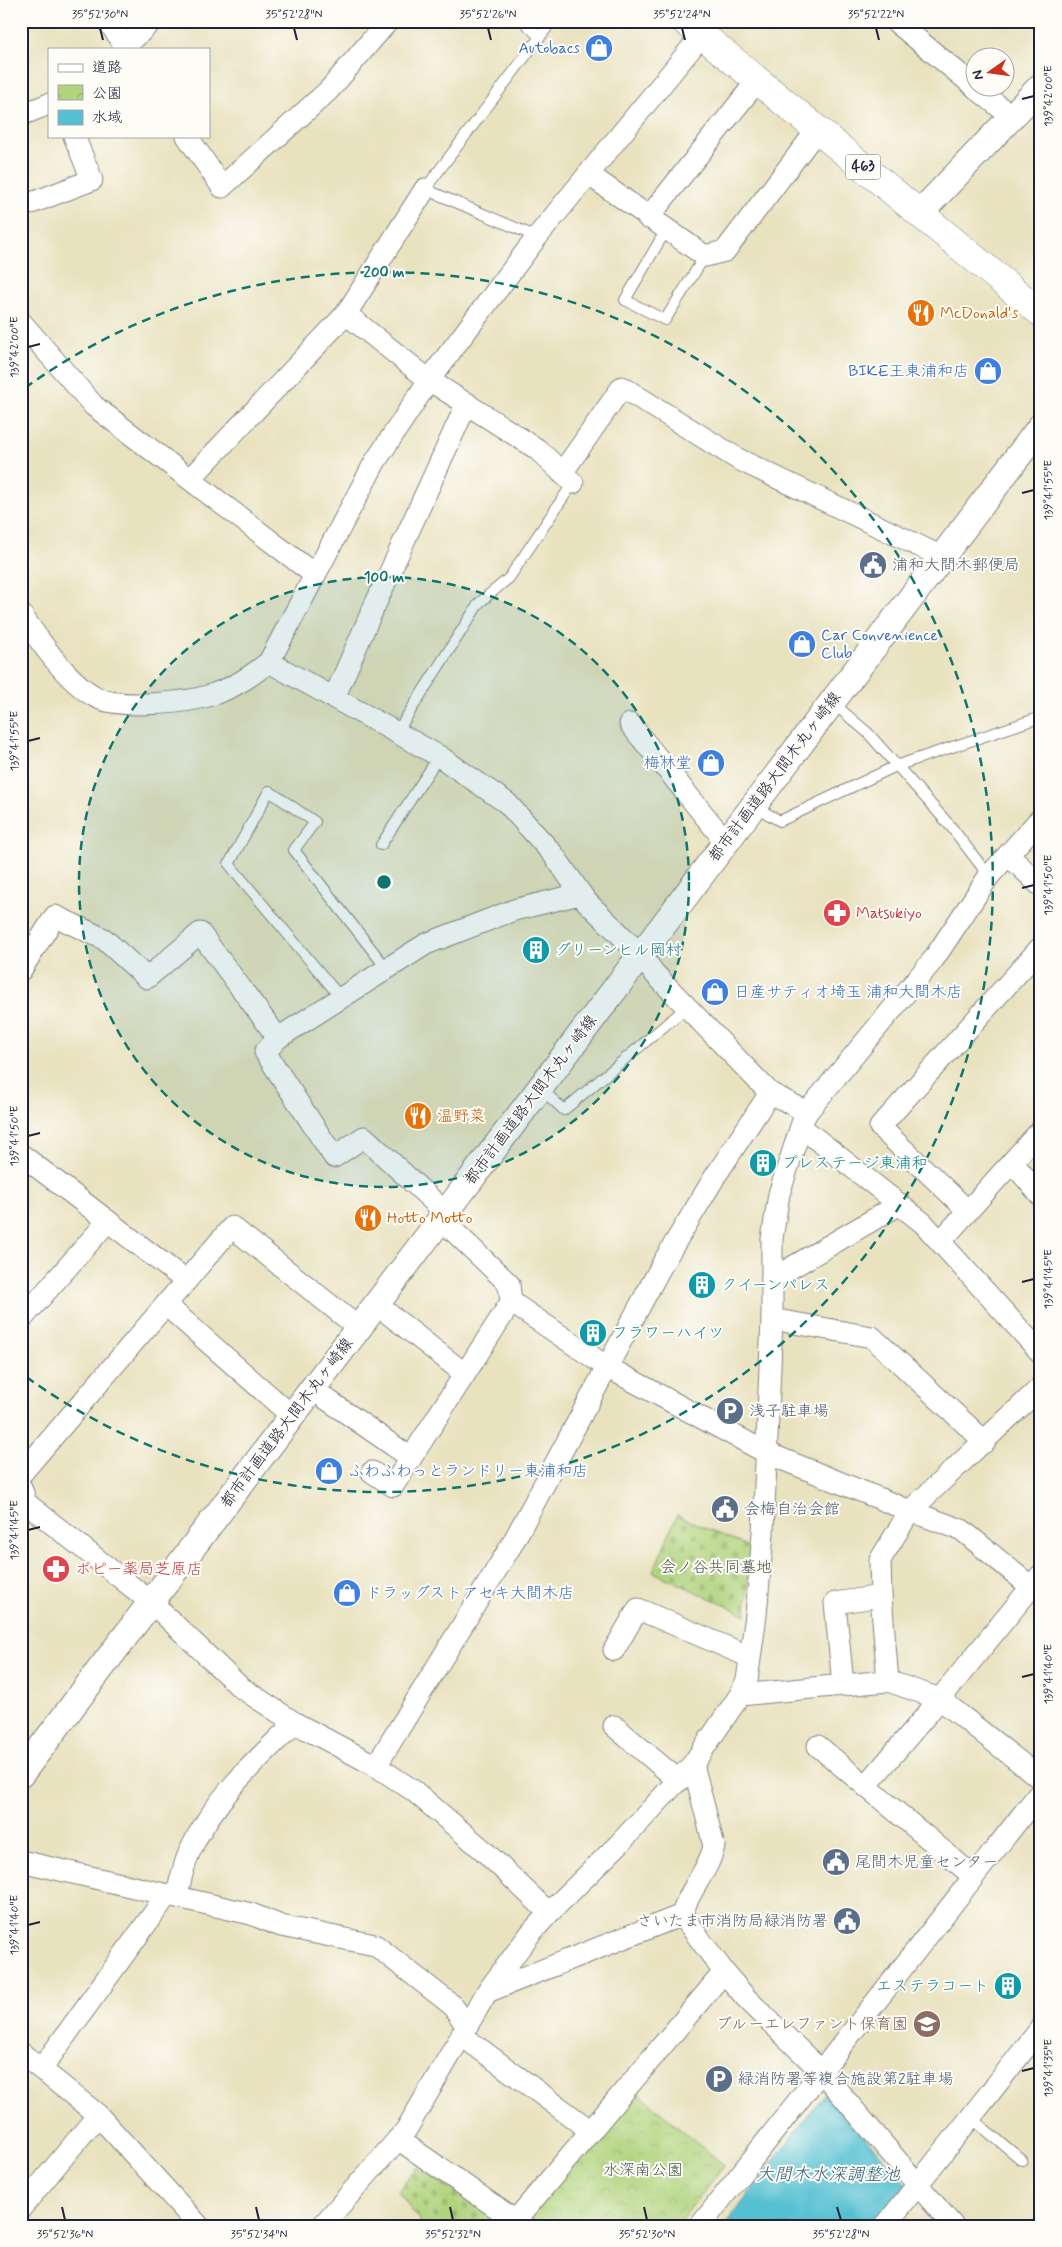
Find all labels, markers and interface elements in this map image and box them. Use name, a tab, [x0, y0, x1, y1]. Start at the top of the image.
text: 35°52'30"N	[72, 7, 128, 23]
text: 35°52'28"N	[266, 7, 322, 23]
text: 35°52'26"N	[460, 7, 516, 23]
text: 35°52'24"N	[653, 7, 711, 23]
text: 35°52'22"N	[848, 7, 904, 23]
shop icon: Autobacs	[584, 33, 614, 63]
place label: Autobacs	[519, 38, 580, 59]
legend	[48, 48, 210, 138]
north arrow	[964, 48, 1014, 98]
text: 道路	[92, 58, 122, 78]
text: 139°42'00"E	[1041, 65, 1057, 127]
text: N	[968, 68, 988, 82]
text: 公園	[92, 84, 122, 104]
text: 水域	[92, 108, 122, 128]
road number: 463	[846, 154, 880, 180]
text: 200 m	[364, 263, 405, 283]
restaurant icon: McDonald's	[906, 298, 936, 328]
place label: McDonald's	[940, 303, 1019, 324]
text: 139°42'00"E	[7, 316, 23, 378]
shop icon: BIKE王東浦和店	[973, 356, 1003, 386]
place label: BIKE王東浦和店	[848, 361, 969, 382]
text: 139°41'55"E	[1041, 460, 1057, 520]
public building icon: 浦和大間木郵便局	[858, 550, 888, 580]
place label: 浦和大間木郵便局	[892, 555, 1020, 576]
text: 100 m	[364, 568, 404, 588]
place label: Car Convenience Club	[821, 625, 939, 664]
shop icon: Car Convenience Club	[787, 629, 817, 659]
street label: 都市計画道路大間木丸ヶ崎線	[704, 688, 846, 866]
text: 139°41'55"E	[7, 711, 23, 771]
shop icon: 梅林堂	[696, 748, 726, 778]
place label: 梅林堂	[644, 753, 692, 774]
text: 139°41'50"E	[1041, 855, 1057, 915]
centre of rings	[375, 873, 393, 891]
pharmacy icon: Matsukiyo	[822, 898, 852, 928]
place label: Matsukiyo	[856, 903, 922, 924]
building icon: グリーンヒル岡村	[521, 935, 551, 965]
place label: グリーンヒル岡村	[555, 940, 682, 961]
shop icon: 日産サティオ埼玉 浦和大間木店	[700, 977, 730, 1007]
place label: 日産サティオ埼玉 浦和大間木店	[734, 982, 962, 1003]
street label: 都市計画道路大間木丸ヶ崎線	[460, 1011, 602, 1189]
restaurant icon: 温野菜	[403, 1101, 433, 1131]
text: 139°41'50"E	[7, 1106, 23, 1166]
place label: 温野菜	[437, 1106, 485, 1127]
building icon: プレステージ東浦和	[748, 1148, 778, 1178]
place label: プレステージ東浦和	[782, 1153, 927, 1174]
restaurant icon: Hotto Motto	[353, 1203, 383, 1233]
place label: Hotto Motto	[387, 1208, 473, 1229]
text: 139°41'45"E	[1041, 1249, 1057, 1309]
building icon: クイーンパレス	[687, 1270, 717, 1300]
place label: クイーンパレス	[721, 1275, 830, 1296]
building icon: フラワーハイツ	[578, 1318, 608, 1348]
place label: フラワーハイツ	[612, 1323, 724, 1344]
street label: 都市計画道路大間木丸ヶ崎線	[216, 1334, 358, 1512]
parking icon: 浅子駐車場	[715, 1396, 745, 1426]
place label: 浅子駐車場	[749, 1401, 829, 1422]
shop icon: ふわふわっとランドリー東浦和店	[314, 1456, 344, 1486]
place label: ふわふわっとランドリー東浦和店	[348, 1461, 588, 1482]
public building icon: 会梅自治会館	[710, 1494, 740, 1524]
place label: 会梅自治会館	[744, 1499, 840, 1520]
text: 139°41'45"E	[7, 1500, 23, 1560]
pharmacy icon: ポピー薬局芝原店	[41, 1554, 71, 1584]
park label: 会ノ谷共同墓地	[660, 1557, 772, 1578]
place label: ポピー薬局芝原店	[75, 1559, 203, 1580]
shop icon: ドラッグストアセキ大間木店	[332, 1578, 362, 1608]
place label: ドラッグストアセキ大間木店	[366, 1583, 574, 1604]
text: 139°41'40"E	[1041, 1644, 1057, 1704]
public building icon: 尾間木児童センター	[821, 1847, 851, 1877]
place label: 尾間木児童センター	[855, 1852, 998, 1873]
text: 139°41'40"E	[7, 1895, 23, 1955]
public building icon: さいたま市消防局緑消防署	[832, 1906, 862, 1936]
place label: さいたま市消防局緑消防署	[637, 1911, 828, 1932]
building icon: エステラコート	[993, 1971, 1023, 2001]
place label: エステラコート	[876, 1976, 989, 1997]
school or university icon: ブルーエレファント保育園	[912, 2009, 942, 2039]
place label: ブルーエレファント保育園	[716, 2014, 908, 2035]
text: 139°41'35"E	[1041, 2039, 1057, 2097]
parking icon: 緑消防署等複合施設第2駐車場	[704, 2064, 734, 2094]
place label: 緑消防署等複合施設第2駐車場	[738, 2069, 954, 2090]
park label: 水深南公園	[603, 2160, 683, 2181]
water label: 大間木水深調整池	[756, 2163, 901, 2187]
text: 35°52'36"N	[37, 2227, 93, 2243]
text: 35°52'34"N	[230, 2227, 288, 2243]
text: 35°52'32"N	[425, 2227, 481, 2243]
text: 35°52'30"N	[619, 2227, 675, 2243]
text: 35°52'28"N	[813, 2227, 869, 2243]

